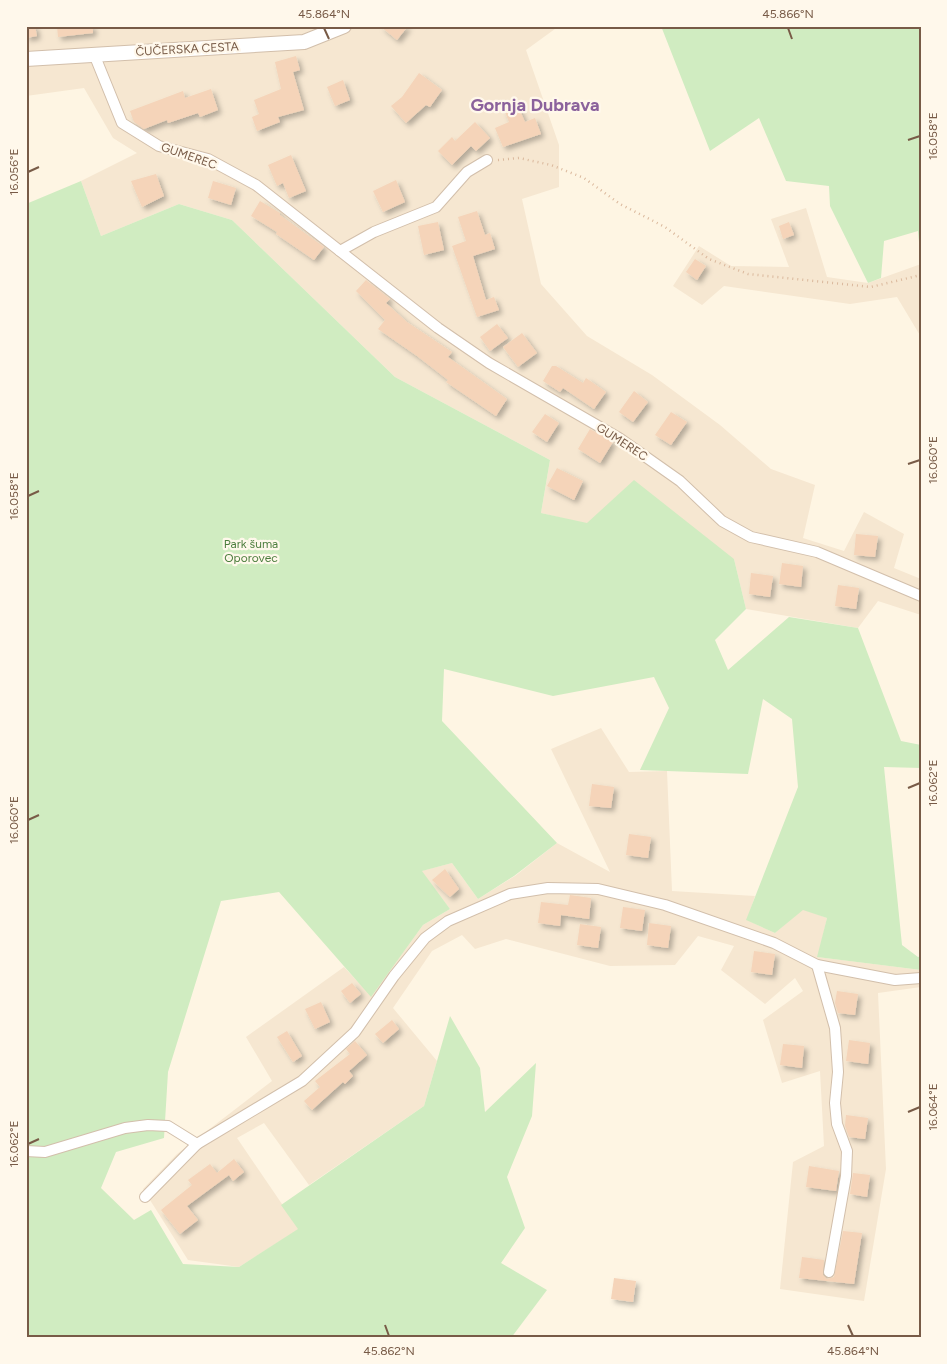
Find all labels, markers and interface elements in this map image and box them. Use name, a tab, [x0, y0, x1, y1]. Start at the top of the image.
text: 45.864°N	[298, 7, 350, 21]
text: 45.866°N	[762, 7, 814, 21]
street label: ČUČERSKA CESTA	[135, 39, 239, 59]
district label: Gornja Dubrava	[470, 94, 600, 116]
text: 16.058°E	[926, 112, 940, 160]
street label: GUMEREC	[159, 140, 219, 172]
text: 16.056°E	[7, 148, 21, 196]
street label: GUMEREC	[594, 420, 650, 464]
text: 16.060°E	[926, 436, 940, 484]
text: 16.058°E	[7, 472, 21, 520]
park label: Park šuma Oporovec	[224, 537, 278, 565]
text: 16.062°E	[926, 760, 940, 806]
text: 16.060°E	[7, 796, 21, 844]
text: 16.064°E	[926, 1083, 940, 1131]
text: 16.062°E	[7, 1121, 21, 1167]
text: 45.862°N	[363, 1344, 415, 1358]
text: 45.864°N	[827, 1344, 879, 1358]

